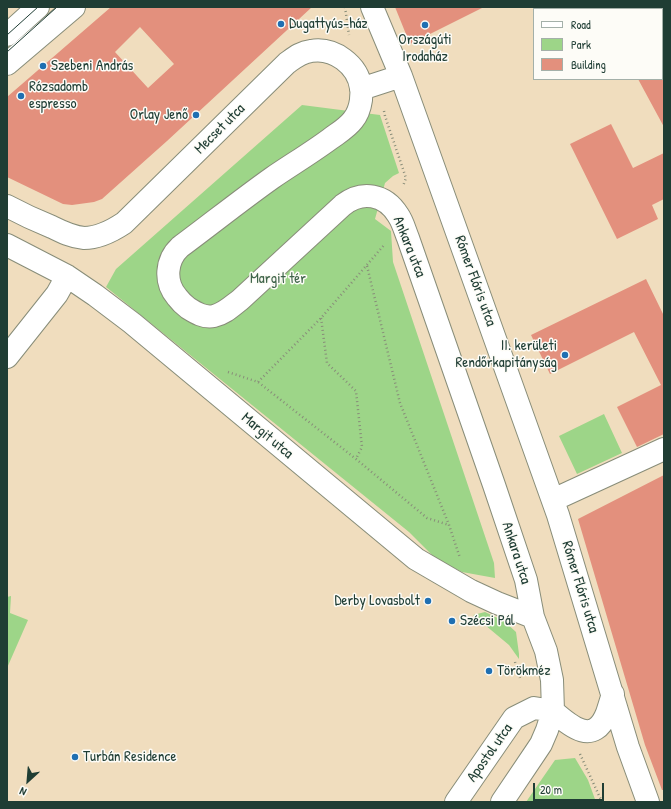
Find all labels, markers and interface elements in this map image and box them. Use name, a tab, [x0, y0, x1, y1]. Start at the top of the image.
legend	[533, 8, 663, 80]
place label: Dugattyús-ház	[289, 15, 368, 33]
text: Road	[571, 16, 591, 33]
marker: Dugattyús-ház	[276, 19, 286, 29]
marker: Országúti Irodaház	[420, 20, 430, 30]
place label: Országúti Irodaház	[398, 31, 452, 66]
text: Park	[571, 36, 591, 53]
text: Building	[571, 56, 606, 73]
place label: Szebeni András	[51, 57, 133, 75]
marker: Szebeni András	[38, 61, 48, 71]
place label: Rózsadomb espresso	[29, 78, 88, 113]
marker: Rózsadomb espresso	[16, 91, 26, 101]
street label: Mecset utca	[191, 100, 249, 158]
place label: Orlay Jenő	[130, 106, 188, 124]
marker: Orlay Jenő	[191, 110, 201, 120]
street label: Ankara utca	[389, 214, 429, 280]
street label: Rómer Flóris utca	[450, 233, 500, 329]
park label: Margit tér	[250, 270, 306, 288]
place label: II. kerületi Rendőrkapitányság	[455, 337, 557, 372]
marker: II. kerületi Rendőrkapitányság	[560, 350, 570, 360]
street label: Margit utca	[237, 409, 297, 463]
street label: Ankara utca	[498, 520, 534, 586]
street label: Rómer Flóris utca	[557, 539, 603, 635]
place label: Derby Lovasbolt	[335, 592, 420, 610]
marker: Derby Lovasbolt	[423, 596, 433, 606]
place label: Szécsi Pál	[460, 612, 515, 630]
marker: Szécsi Pál	[447, 616, 457, 626]
place label: Törökméz	[497, 662, 551, 680]
marker: Törökméz	[484, 666, 494, 676]
street label: Apostol utca	[463, 720, 517, 786]
place label: Turbán Residence	[83, 748, 176, 766]
marker: Turbán Residence	[70, 752, 80, 762]
north arrow	[8, 761, 48, 801]
scale bar	[535, 775, 606, 801]
text: 20 m	[540, 781, 562, 798]
text: N	[17, 784, 28, 799]

